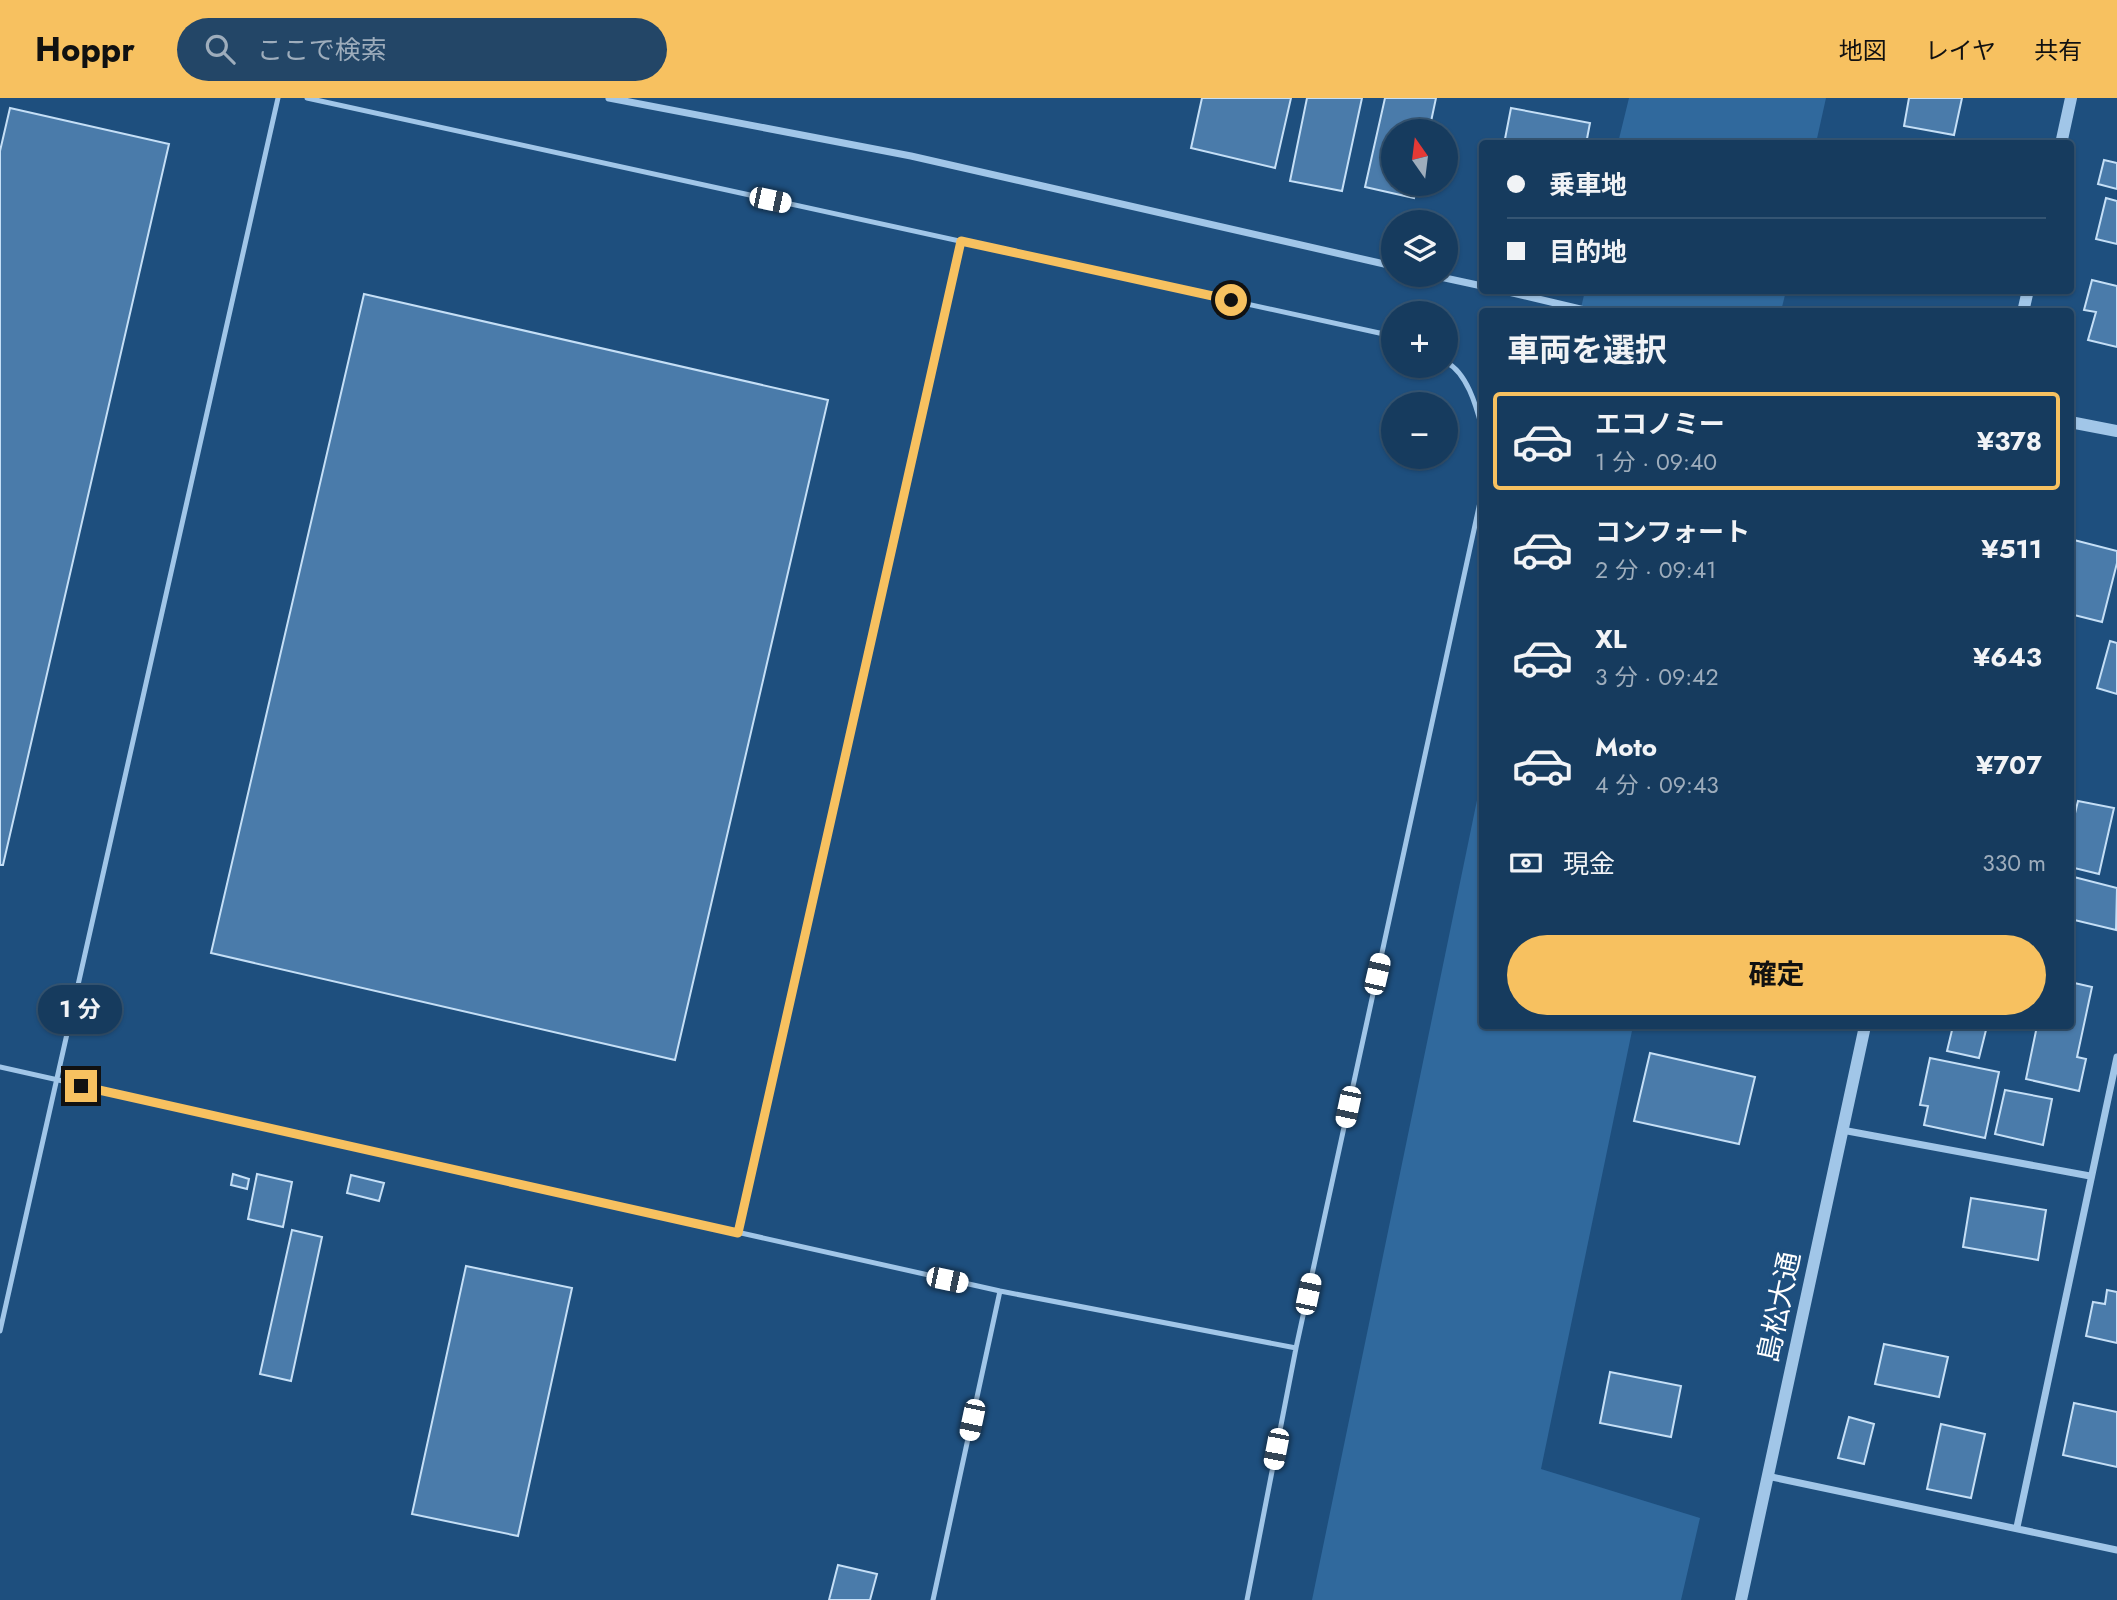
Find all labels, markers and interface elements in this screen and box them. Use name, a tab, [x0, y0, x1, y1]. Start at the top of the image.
search box	[177, 18, 667, 81]
text: Hoppr	[35, 26, 135, 73]
icon: search	[201, 30, 239, 68]
text: ここで検索	[257, 31, 387, 69]
text: 地図	[1839, 33, 1887, 68]
text: レイヤ	[1925, 33, 1996, 68]
text: 共有	[2034, 33, 2082, 68]
north arrow	[1381, 119, 1458, 196]
map controls	[1381, 119, 1458, 469]
text: 乗車地	[1549, 166, 1627, 204]
car	[748, 185, 793, 215]
button: layers	[1381, 210, 1458, 287]
text: 目的地	[1549, 233, 1627, 271]
route start	[1215, 284, 1247, 316]
button: +	[1381, 301, 1458, 378]
text: 車両を選択	[1507, 327, 1667, 373]
button: −	[1381, 392, 1458, 469]
text: エコノミー	[1595, 405, 1725, 443]
icon: car	[1511, 410, 1574, 473]
text: ¥378	[1977, 422, 2042, 460]
text: 1 分 · 09:40	[1595, 445, 1717, 479]
text: コンフォート	[1595, 513, 1750, 551]
icon: car	[1511, 518, 1574, 581]
text: ¥511	[1981, 530, 2042, 568]
text: 2 分 · 09:41	[1595, 553, 1716, 587]
text: XL	[1595, 620, 1627, 658]
icon: car	[1511, 626, 1574, 689]
text: ¥643	[1973, 638, 2042, 676]
text: 3 分 · 09:42	[1595, 660, 1719, 694]
text: Moto	[1595, 728, 1657, 766]
icon: car	[1511, 734, 1574, 797]
text: ¥707	[1976, 746, 2042, 784]
text: 4 分 · 09:43	[1595, 768, 1719, 802]
icon: cash	[1507, 844, 1545, 882]
text: 現金	[1563, 845, 1615, 883]
text: 330 m	[1982, 846, 2046, 880]
button: 確定	[1507, 935, 2046, 1015]
car	[1363, 951, 1392, 997]
callout: 1 分	[39, 984, 123, 1034]
text: 1 分	[59, 992, 101, 1026]
route end	[65, 1070, 97, 1102]
car	[1334, 1084, 1363, 1130]
street label: 島松大通	[1747, 1248, 1811, 1366]
car	[925, 1265, 970, 1295]
car	[1294, 1271, 1323, 1317]
car	[958, 1397, 987, 1443]
car	[1262, 1426, 1291, 1472]

